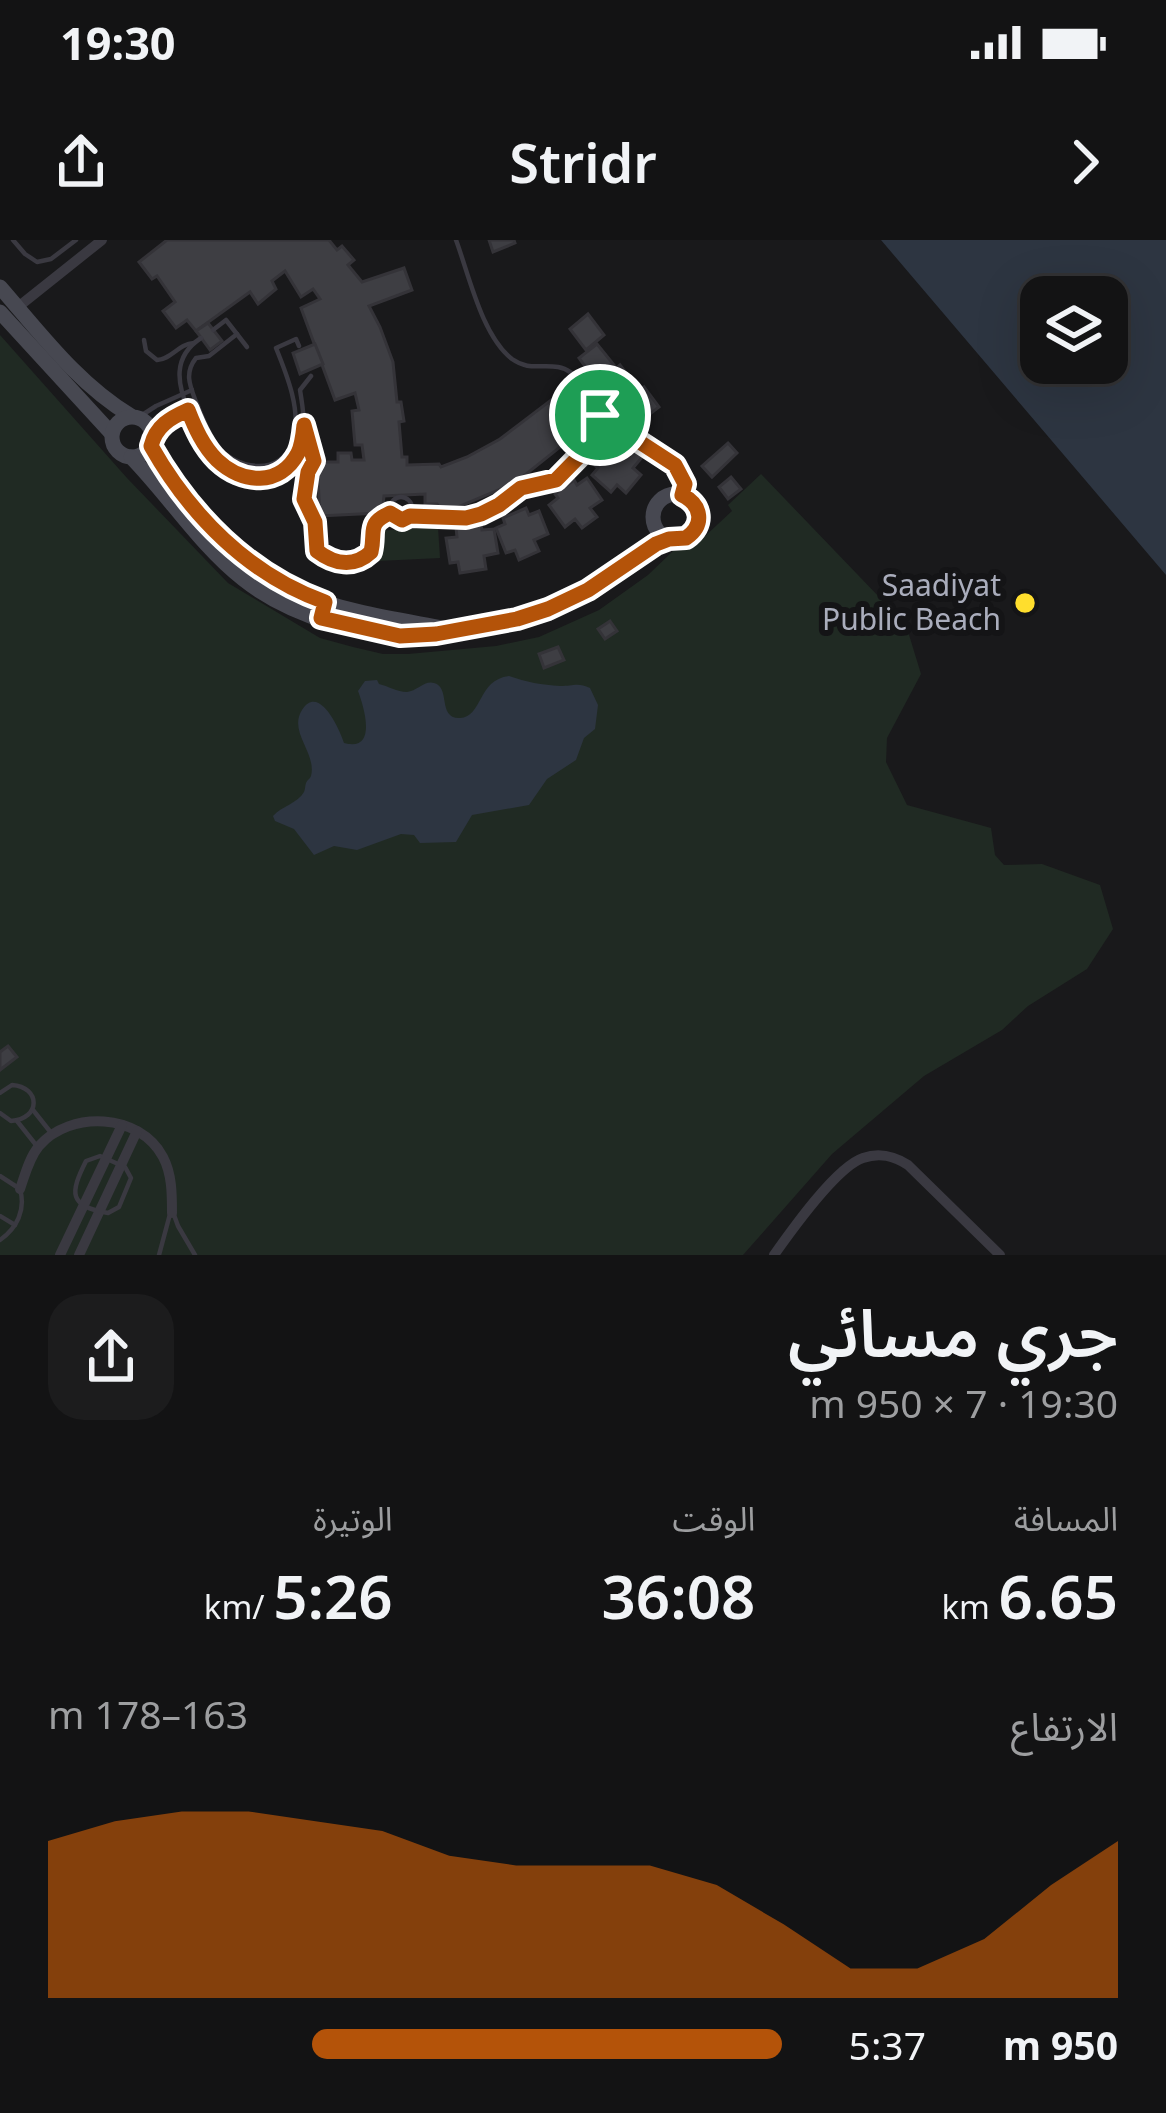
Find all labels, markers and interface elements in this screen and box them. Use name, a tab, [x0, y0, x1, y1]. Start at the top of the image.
text: 19:30	[60, 12, 176, 73]
text: Stridr	[509, 125, 657, 199]
icon: share	[48, 129, 114, 195]
icon: forward	[1052, 129, 1118, 195]
map controls	[1020, 276, 1128, 384]
button: layers	[1020, 276, 1128, 384]
pin	[549, 364, 651, 466]
icon: arrive	[567, 382, 633, 448]
place label: Saadiyat Public Beach	[822, 564, 1001, 639]
marker: Saadiyat Public Beach	[1012, 590, 1038, 616]
text: جري مسائي	[788, 1286, 1118, 1376]
button: share	[48, 1294, 174, 1420]
text: 19:30 · 7 × 950 m	[809, 1376, 1118, 1429]
text: الوتيرة	[313, 1496, 393, 1541]
text: الوقت	[673, 1496, 755, 1541]
text: المسافة	[1014, 1496, 1118, 1541]
text: 5:26	[273, 1555, 393, 1637]
text: 36:08	[602, 1555, 755, 1637]
text: 6.65	[998, 1555, 1118, 1637]
text: /km	[204, 1584, 273, 1629]
text: km	[941, 1584, 998, 1629]
text: 163–178 m	[48, 1687, 248, 1740]
text: الارتفاع	[1011, 1699, 1118, 1752]
text: 5:37	[849, 2018, 926, 2071]
text: 950 m	[1003, 2018, 1118, 2071]

